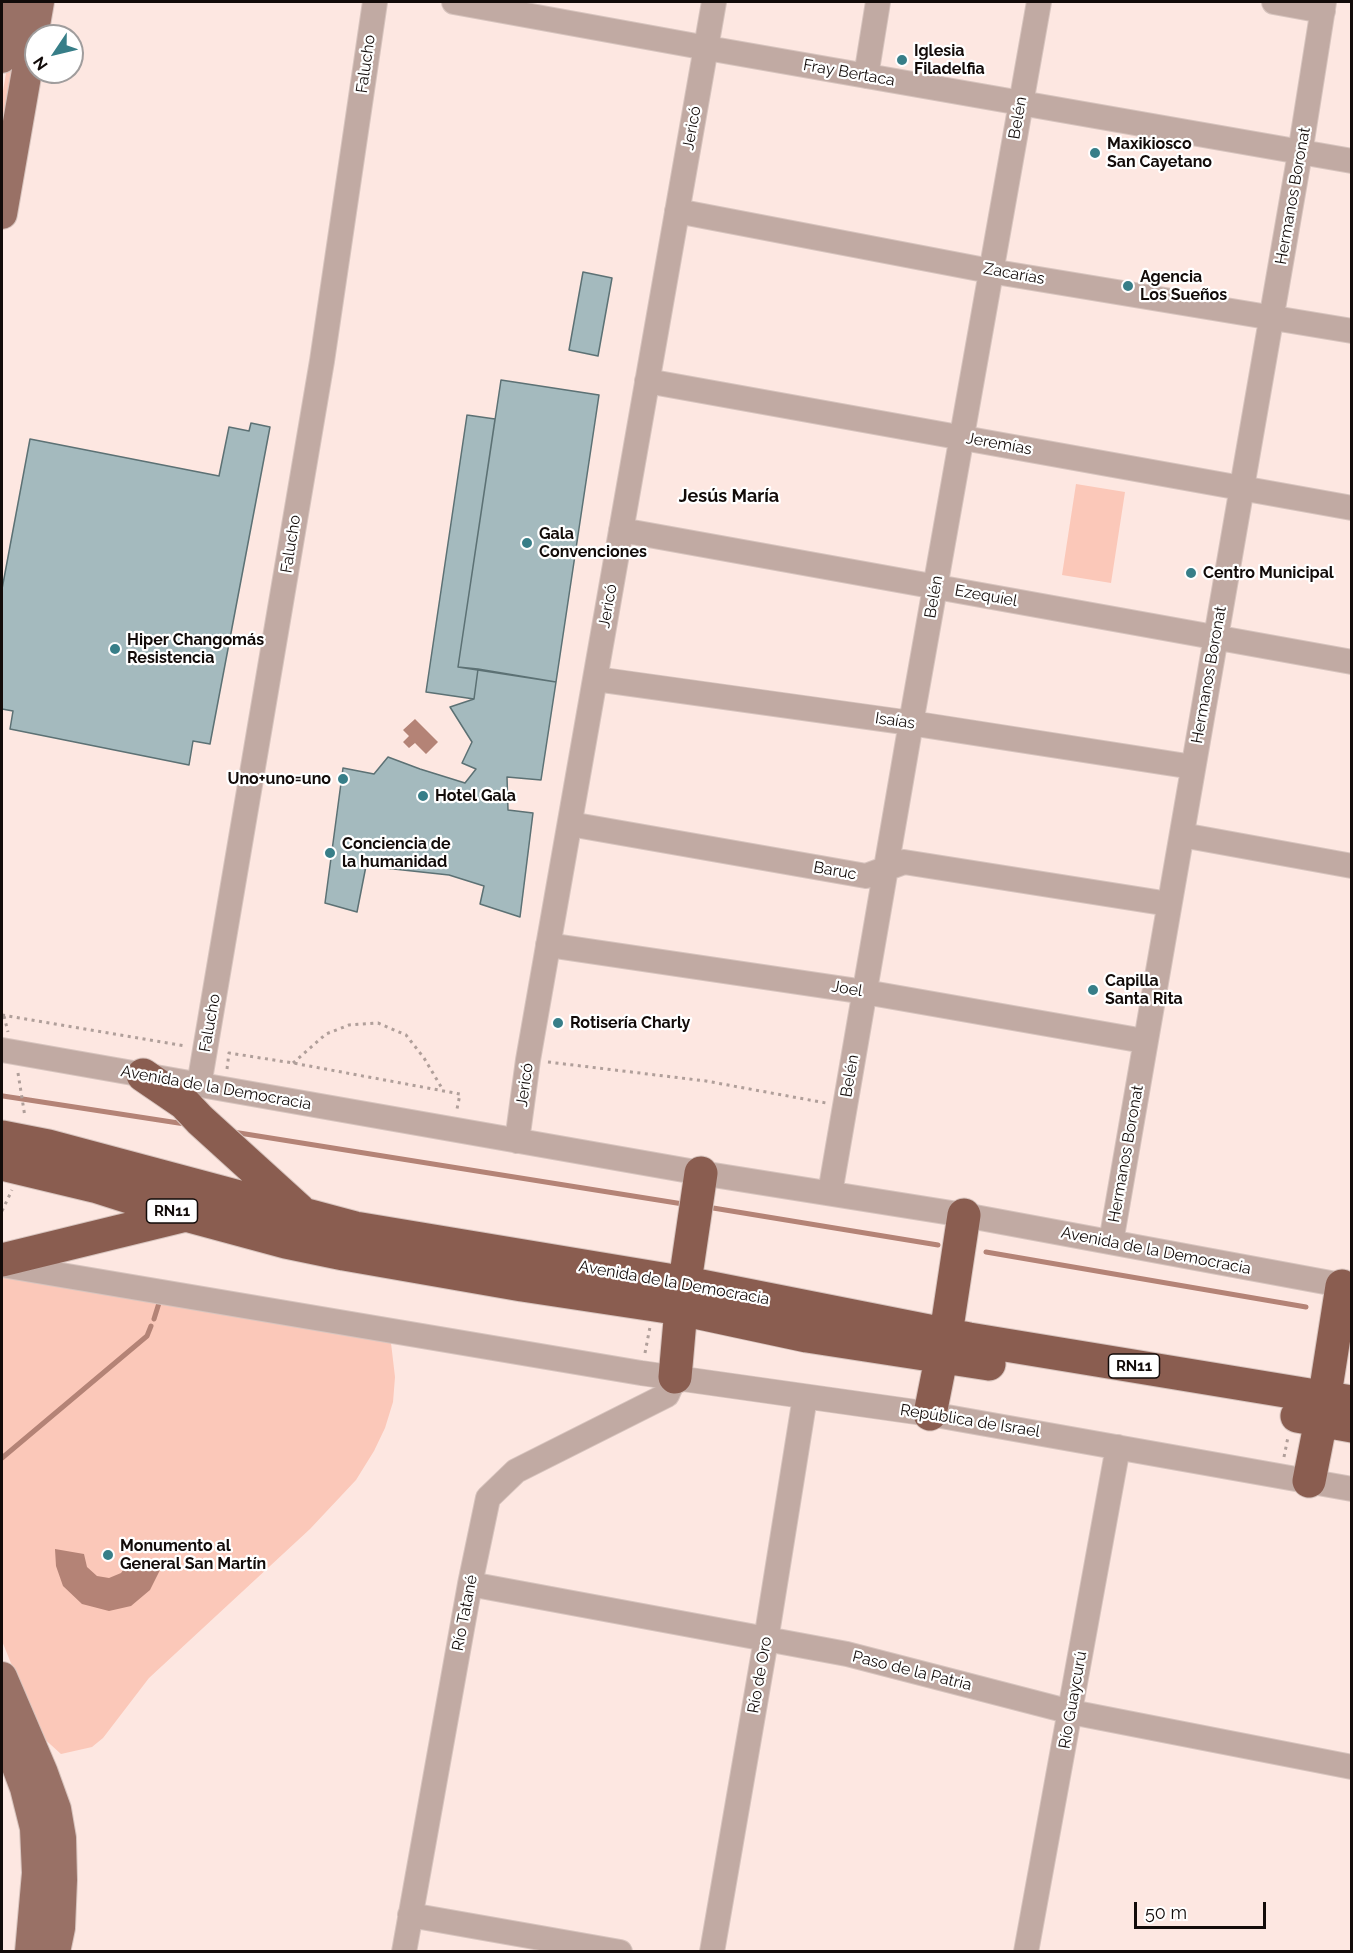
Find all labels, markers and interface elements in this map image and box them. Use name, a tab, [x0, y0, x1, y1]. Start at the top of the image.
north arrow	[24, 24, 84, 84]
street label: Falucho	[352, 34, 380, 94]
place label: Iglesia Filadelfia	[914, 41, 985, 79]
text: N	[29, 53, 52, 74]
marker: Iglesia Filadelfia	[895, 53, 909, 67]
street label: Fray Bertaca	[802, 55, 896, 91]
street label: Belén	[1005, 95, 1031, 141]
street label: Jericó	[679, 105, 705, 151]
street label: Hermanos Boronat	[1271, 126, 1315, 266]
place label: Maxikiosco San Cayetano	[1107, 134, 1212, 172]
marker: Maxikiosco San Cayetano	[1088, 146, 1102, 160]
street label: Zacarías	[982, 259, 1046, 289]
place label: Agencia Los Sueños	[1140, 267, 1227, 305]
marker: Agencia Los Sueños	[1121, 279, 1135, 293]
street label: Jeremías	[965, 429, 1033, 459]
district label: Jesús María	[679, 486, 779, 508]
street label: Falucho	[277, 514, 305, 574]
place label: Gala Convenciones	[539, 524, 647, 562]
marker: Gala Convenciones	[520, 536, 534, 550]
place label: Centro Municipal	[1203, 563, 1334, 583]
marker: Centro Municipal	[1184, 566, 1198, 580]
street label: Belén	[921, 574, 947, 620]
street label: Ezequiel	[953, 581, 1019, 611]
street label: Jericó	[595, 583, 621, 629]
street label: Hermanos Boronat	[1187, 605, 1231, 745]
place label: Hiper Changomás Resistencia	[127, 630, 264, 668]
marker: Hiper Changomás Resistencia	[108, 642, 122, 656]
street label: Isaías	[874, 709, 916, 733]
place label: Uno+uno=uno	[228, 769, 331, 789]
marker: Uno+uno=uno	[336, 772, 350, 786]
place label: Hotel Gala	[435, 786, 516, 806]
marker: Hotel Gala	[416, 789, 430, 803]
place label: Conciencia de la humanidad	[342, 834, 451, 872]
marker: Conciencia de la humanidad	[323, 846, 337, 860]
street label: Baruc	[812, 858, 858, 884]
place label: Capilla Santa Rita	[1105, 971, 1183, 1009]
street label: Joel	[830, 977, 864, 1001]
marker: Capilla Santa Rita	[1086, 983, 1100, 997]
street label: Falucho	[195, 992, 225, 1054]
place label: Rotisería Charly	[570, 1013, 690, 1033]
marker: Rotisería Charly	[551, 1016, 565, 1030]
street label: Belén	[837, 1053, 863, 1099]
street label: Avenida de la Democracia	[119, 1062, 313, 1114]
street label: Jericó	[512, 1062, 538, 1108]
street label: Hermanos Boronat	[1104, 1084, 1148, 1224]
road number: RN11	[146, 1199, 198, 1223]
street label: Avenida de la Democracia	[1059, 1223, 1253, 1279]
street label: Avenida de la Democracia	[577, 1257, 771, 1309]
road number: RN11	[1108, 1354, 1160, 1378]
street label: República de Israel	[899, 1400, 1041, 1442]
place label: Monumento al General San Martín	[120, 1536, 266, 1574]
marker: Monumento al General San Martín	[101, 1548, 115, 1562]
street label: Río Tatané	[448, 1573, 482, 1653]
street label: Río de Oro	[744, 1635, 776, 1715]
street label: Paso de la Patria	[850, 1647, 974, 1695]
street label: Río Guaycurú	[1055, 1650, 1091, 1750]
scale bar	[1137, 1890, 1269, 1928]
text: 50 m	[1145, 1902, 1187, 1923]

